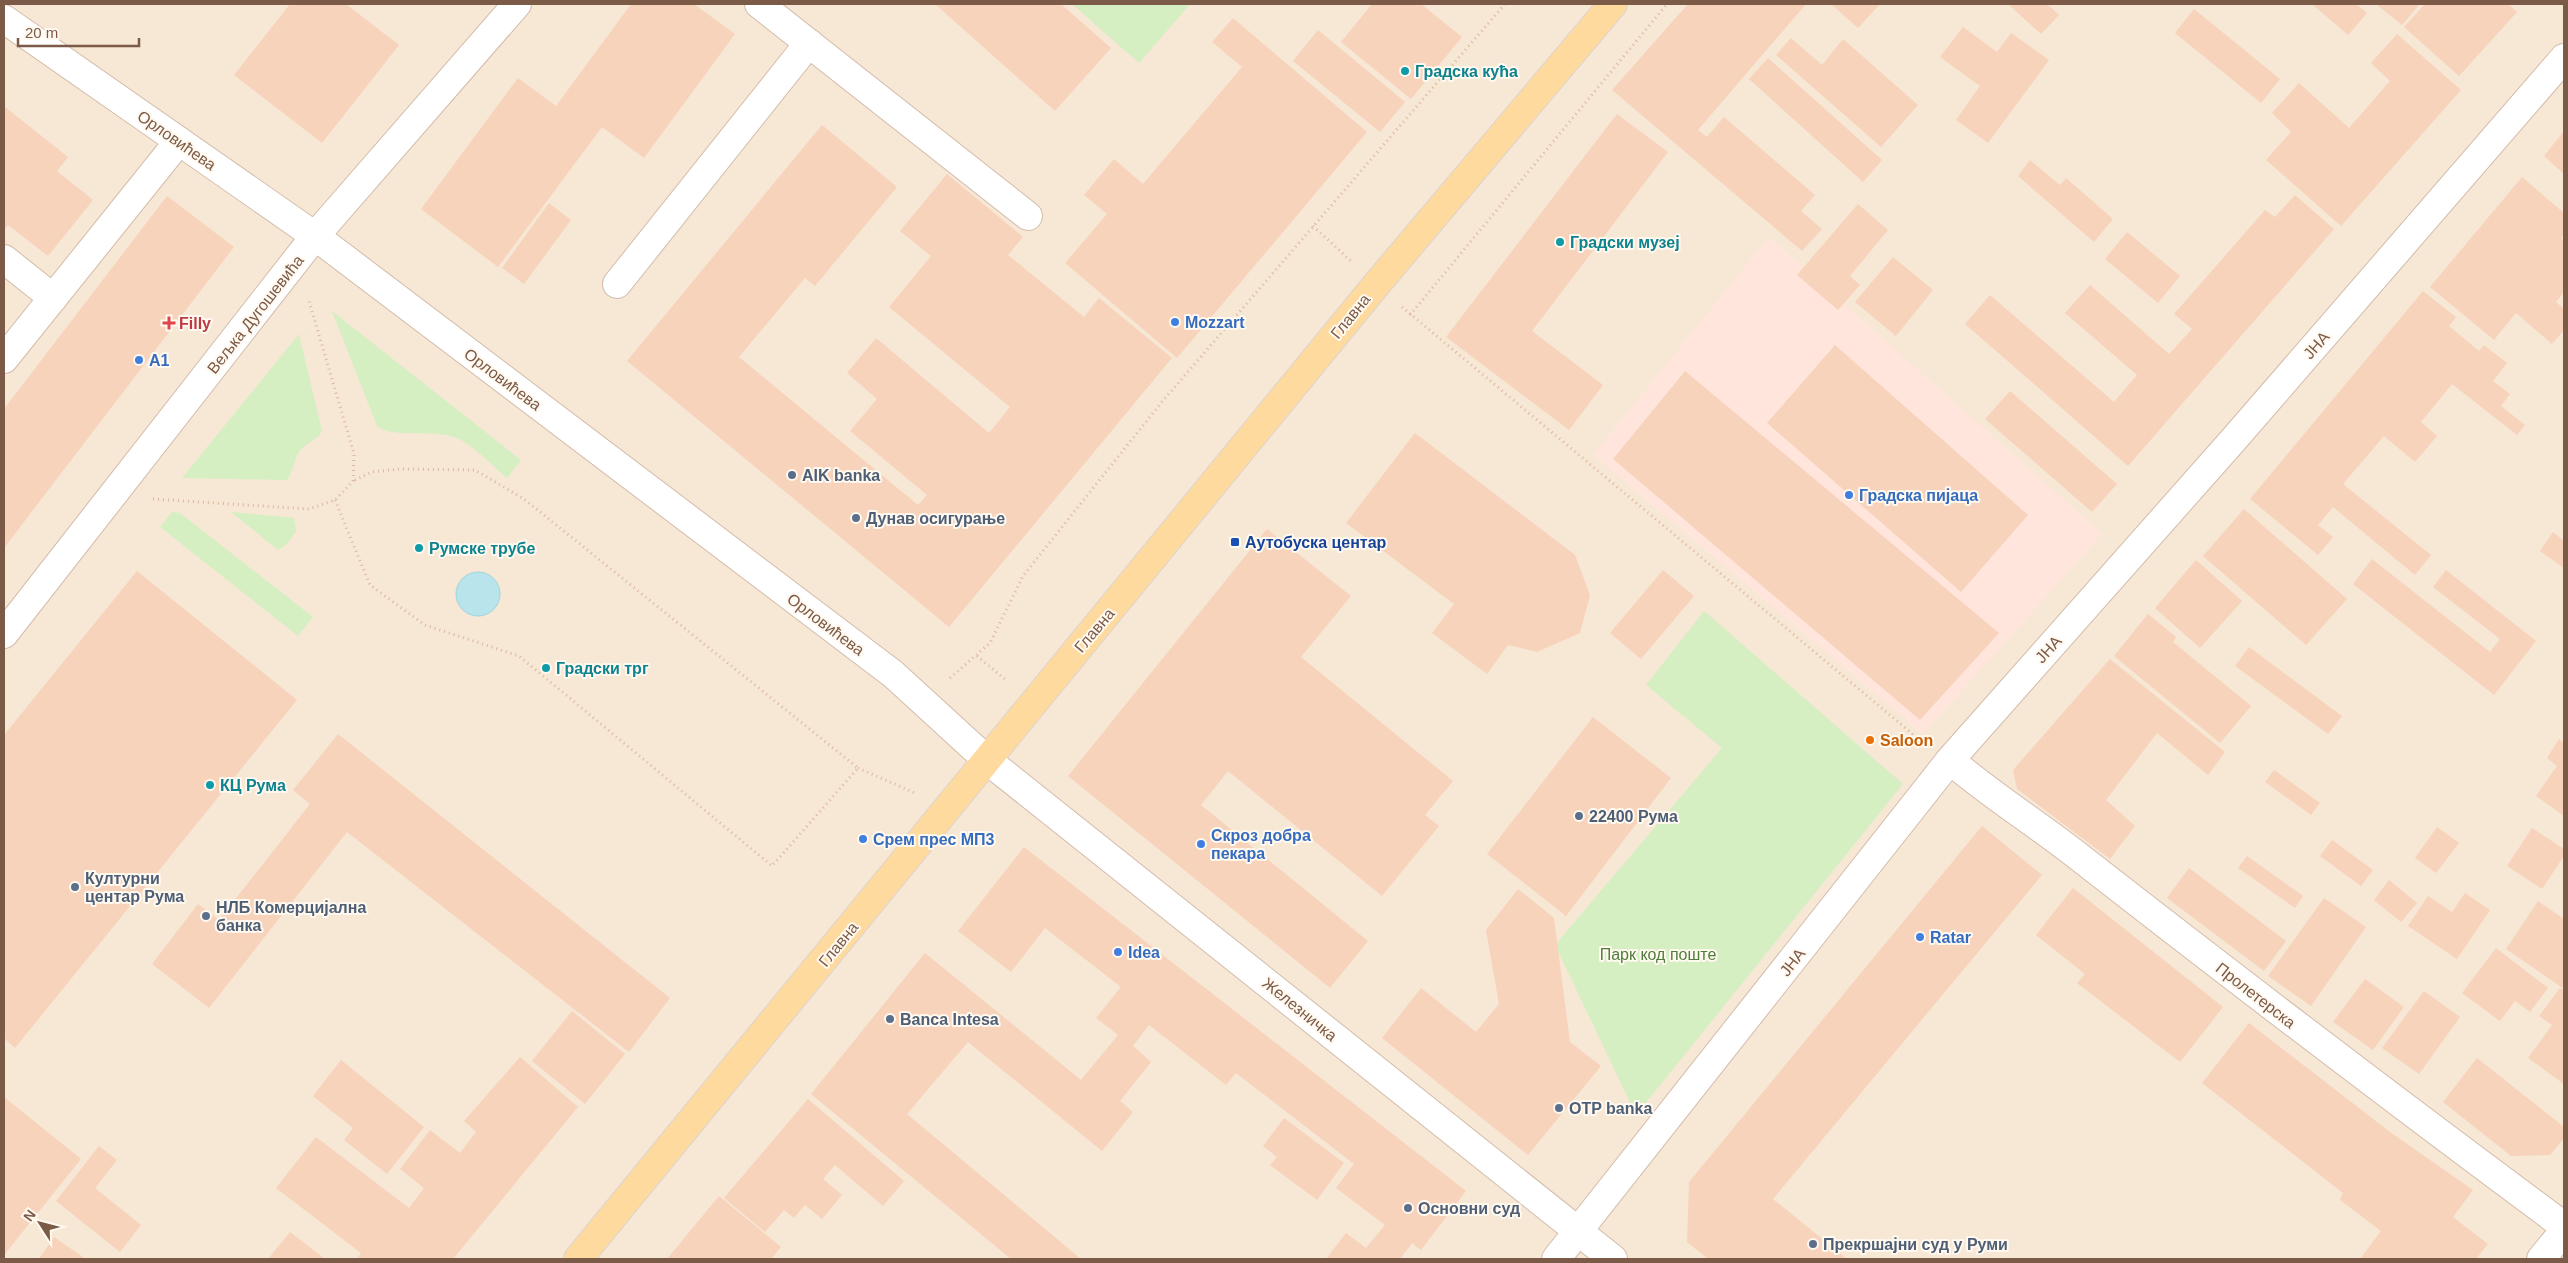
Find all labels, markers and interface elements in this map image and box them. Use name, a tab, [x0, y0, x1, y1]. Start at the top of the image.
scale bar	[18, 15, 139, 47]
text: 20 m	[25, 24, 58, 41]
place label: Градска кућа	[1415, 63, 1518, 80]
marker: Градска кућа	[1399, 65, 1411, 77]
street label: Орловићева	[134, 107, 219, 174]
place label: Градски музеј	[1570, 234, 1680, 251]
marker: Градски музеј	[1554, 236, 1566, 248]
street label: Вељка Дугошевића	[204, 252, 307, 377]
street label: Главна	[1327, 291, 1373, 342]
place label: Mozzart	[1185, 314, 1245, 331]
place label: Filly	[179, 315, 211, 332]
marker: Mozzart	[1169, 316, 1181, 328]
marker: Filly	[163, 317, 175, 329]
street label: ЈНА	[2300, 328, 2333, 362]
street label: Орловићева	[461, 345, 544, 414]
place label: A1	[149, 352, 170, 369]
marker: A1	[133, 354, 145, 366]
place label: AIK banka	[802, 467, 880, 484]
marker: AIK banka	[786, 469, 798, 481]
place label: Градска пијаца	[1859, 487, 1978, 504]
marker: Градска пијаца	[1843, 489, 1855, 501]
place label: Дунав осигурање	[866, 510, 1005, 527]
marker: Дунав осигурање	[850, 512, 862, 524]
place label: Аутобуска центар	[1245, 534, 1387, 551]
marker: Аутобуска центар	[1229, 536, 1241, 548]
place label: Румске трубе	[429, 540, 535, 557]
marker: Румске трубе	[413, 542, 425, 554]
street label: Орловићева	[784, 590, 867, 659]
street label: Главна	[1071, 605, 1118, 656]
street label: ЈНА	[2032, 632, 2065, 666]
place label: Градски трг	[556, 660, 649, 677]
marker: Градски трг	[540, 662, 552, 674]
place label: Saloon	[1880, 732, 1933, 749]
marker: Saloon	[1864, 734, 1876, 746]
place label: КЦ Рума	[220, 777, 286, 794]
marker: КЦ Рума	[204, 779, 216, 791]
place label: 22400 Рума	[1589, 808, 1678, 825]
marker: 22400 Рума	[1573, 810, 1585, 822]
place label: Скроз добра пекара	[1211, 827, 1311, 862]
place label: Срем прес МП3	[873, 831, 995, 848]
marker: Срем прес МП3	[857, 833, 869, 845]
marker: Скроз добра пекара	[1195, 838, 1207, 850]
place label: Културни центар Рума	[85, 870, 184, 905]
marker: Културни центар Рума	[69, 881, 81, 893]
place label: НЛБ Комерцијална банка	[216, 899, 366, 934]
marker: НЛБ Комерцијална банка	[200, 910, 212, 922]
street label: Главна	[815, 919, 861, 970]
place label: Ratar	[1930, 929, 1971, 946]
marker: Ratar	[1914, 931, 1926, 943]
place label: Idea	[1128, 944, 1160, 961]
street label: ЈНА	[1776, 945, 1809, 979]
marker: Idea	[1112, 946, 1124, 958]
park label: Парк код поште	[1600, 946, 1716, 963]
street label: Пролетерска	[2213, 959, 2299, 1032]
street label: Железничка	[1259, 974, 1340, 1045]
place label: Banca Intesa	[900, 1011, 999, 1028]
marker: Banca Intesa	[884, 1013, 896, 1025]
place label: OTP banka	[1569, 1100, 1652, 1117]
marker: OTP banka	[1553, 1102, 1565, 1114]
north arrow	[15, 1198, 65, 1248]
place label: Основни суд	[1418, 1200, 1520, 1217]
marker: Основни суд	[1402, 1202, 1414, 1214]
text: N	[20, 1207, 39, 1224]
place label: Прекршајни суд у Руми	[1823, 1236, 2008, 1253]
marker: Прекршајни суд у Руми	[1807, 1238, 1819, 1250]

